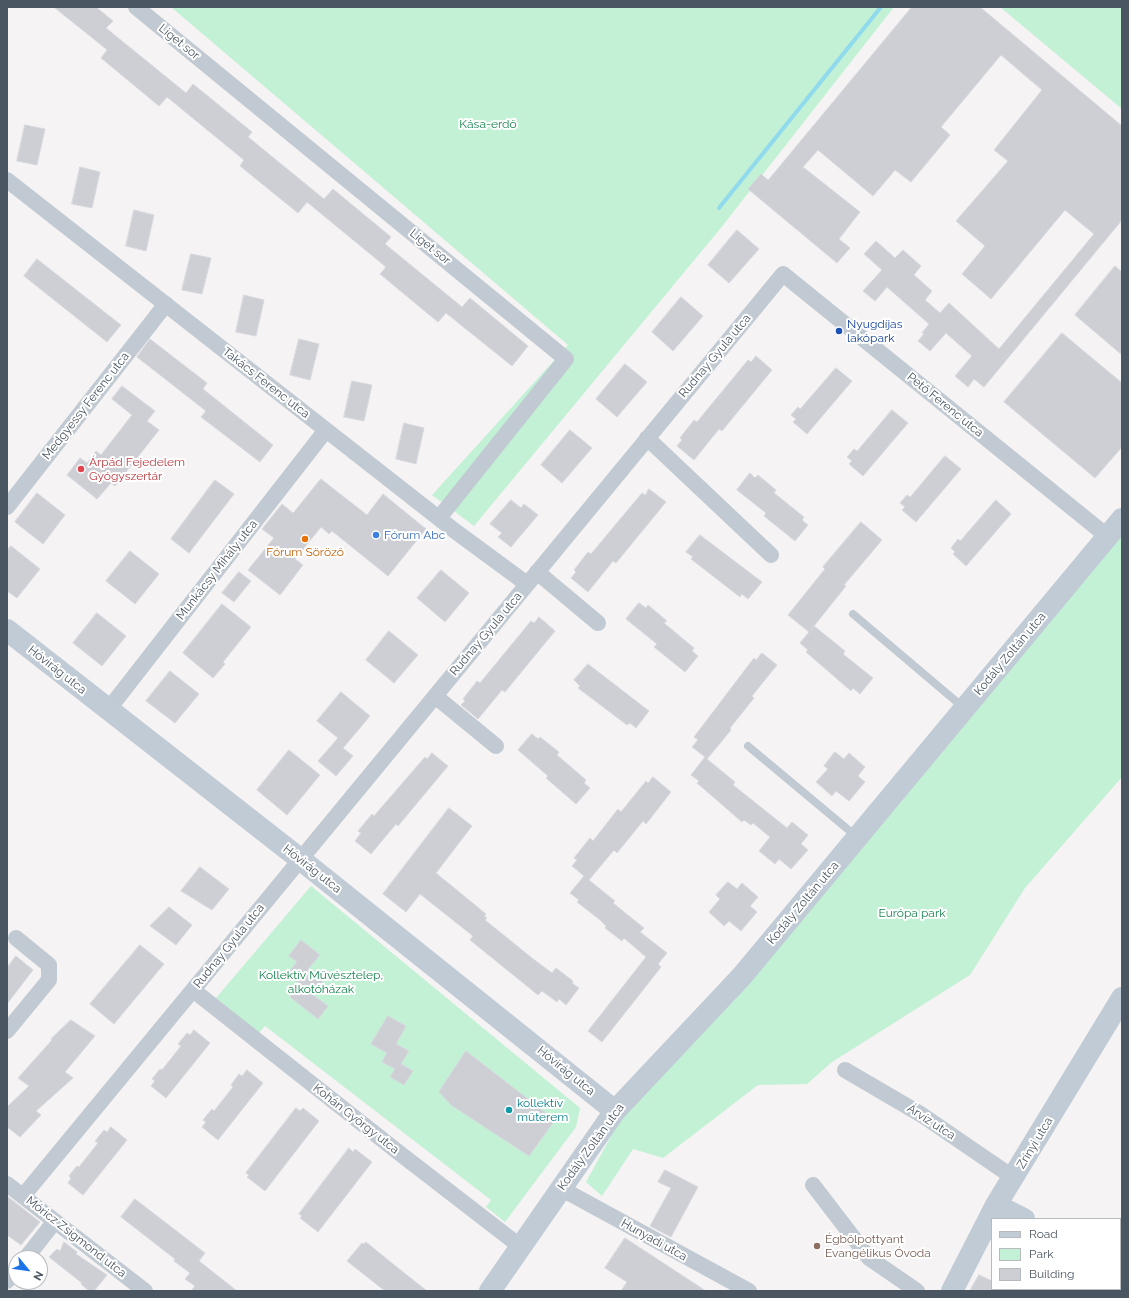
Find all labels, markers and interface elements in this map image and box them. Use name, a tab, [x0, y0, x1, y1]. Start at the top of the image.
street label: Liget sor	[156, 21, 202, 63]
park label: Kása-erdő	[459, 117, 517, 131]
street label: Liget sor	[407, 226, 453, 268]
street label: Rudnay Gyula utca	[676, 311, 754, 401]
place label: Nyugdíjas lakópark	[847, 317, 902, 345]
marker: Nyugdíjas lakópark	[834, 326, 844, 336]
street label: Takács Ferenc utca	[220, 345, 312, 421]
street label: Medgyessy Ferenc utca	[40, 349, 132, 463]
street label: Pető Ferenc utca	[904, 370, 986, 440]
place label: Árpád Fejedelem Gyógyszertár	[89, 455, 185, 483]
marker: Árpád Fejedelem Gyógyszertár	[76, 464, 86, 474]
street label: Munkácsy Mihály utca	[174, 517, 260, 623]
place label: Fórum Abc	[384, 528, 445, 542]
marker: Fórum Abc	[371, 530, 381, 540]
marker: Fórum Söröző	[300, 534, 310, 544]
place label: Fórum Söröző	[266, 545, 344, 559]
street label: Rudnay Gyula utca	[447, 589, 525, 679]
street label: Kodály Zoltán utca	[971, 610, 1049, 698]
street label: Hóvirág utca	[25, 643, 89, 697]
street label: Hóvirág utca	[280, 842, 344, 896]
street label: Kodály Zoltán utca	[764, 859, 842, 947]
street label: Rudnay Gyula utca	[191, 901, 267, 991]
park label: Európa park	[879, 906, 945, 920]
park label: Kollektív Művésztelep, alkotóházak	[259, 968, 383, 996]
street label: Hóvirág utca	[534, 1043, 598, 1099]
street label: Kohán György utca	[310, 1081, 402, 1157]
place label: kollektív műterem	[517, 1096, 568, 1124]
street label: Kodály Zoltán utca	[555, 1101, 627, 1193]
street label: Árvíz utca	[904, 1101, 958, 1143]
marker: kollektív műterem	[504, 1105, 514, 1115]
street label: Zrínyi utca	[1014, 1115, 1056, 1171]
street label: Móricz Zsigmond utca	[23, 1193, 129, 1281]
street label: Hunyadi utca	[619, 1216, 689, 1264]
legend	[991, 1218, 1121, 1290]
text: Road	[1029, 1227, 1058, 1241]
place label: Égbőlpottyant Evangélikus Óvoda	[825, 1232, 931, 1260]
marker: Égbőlpottyant Evangélikus Óvoda	[812, 1241, 822, 1251]
text: Park	[1029, 1247, 1054, 1261]
north arrow	[8, 1250, 48, 1290]
text: Building	[1029, 1267, 1075, 1281]
text: N	[30, 1269, 46, 1282]

